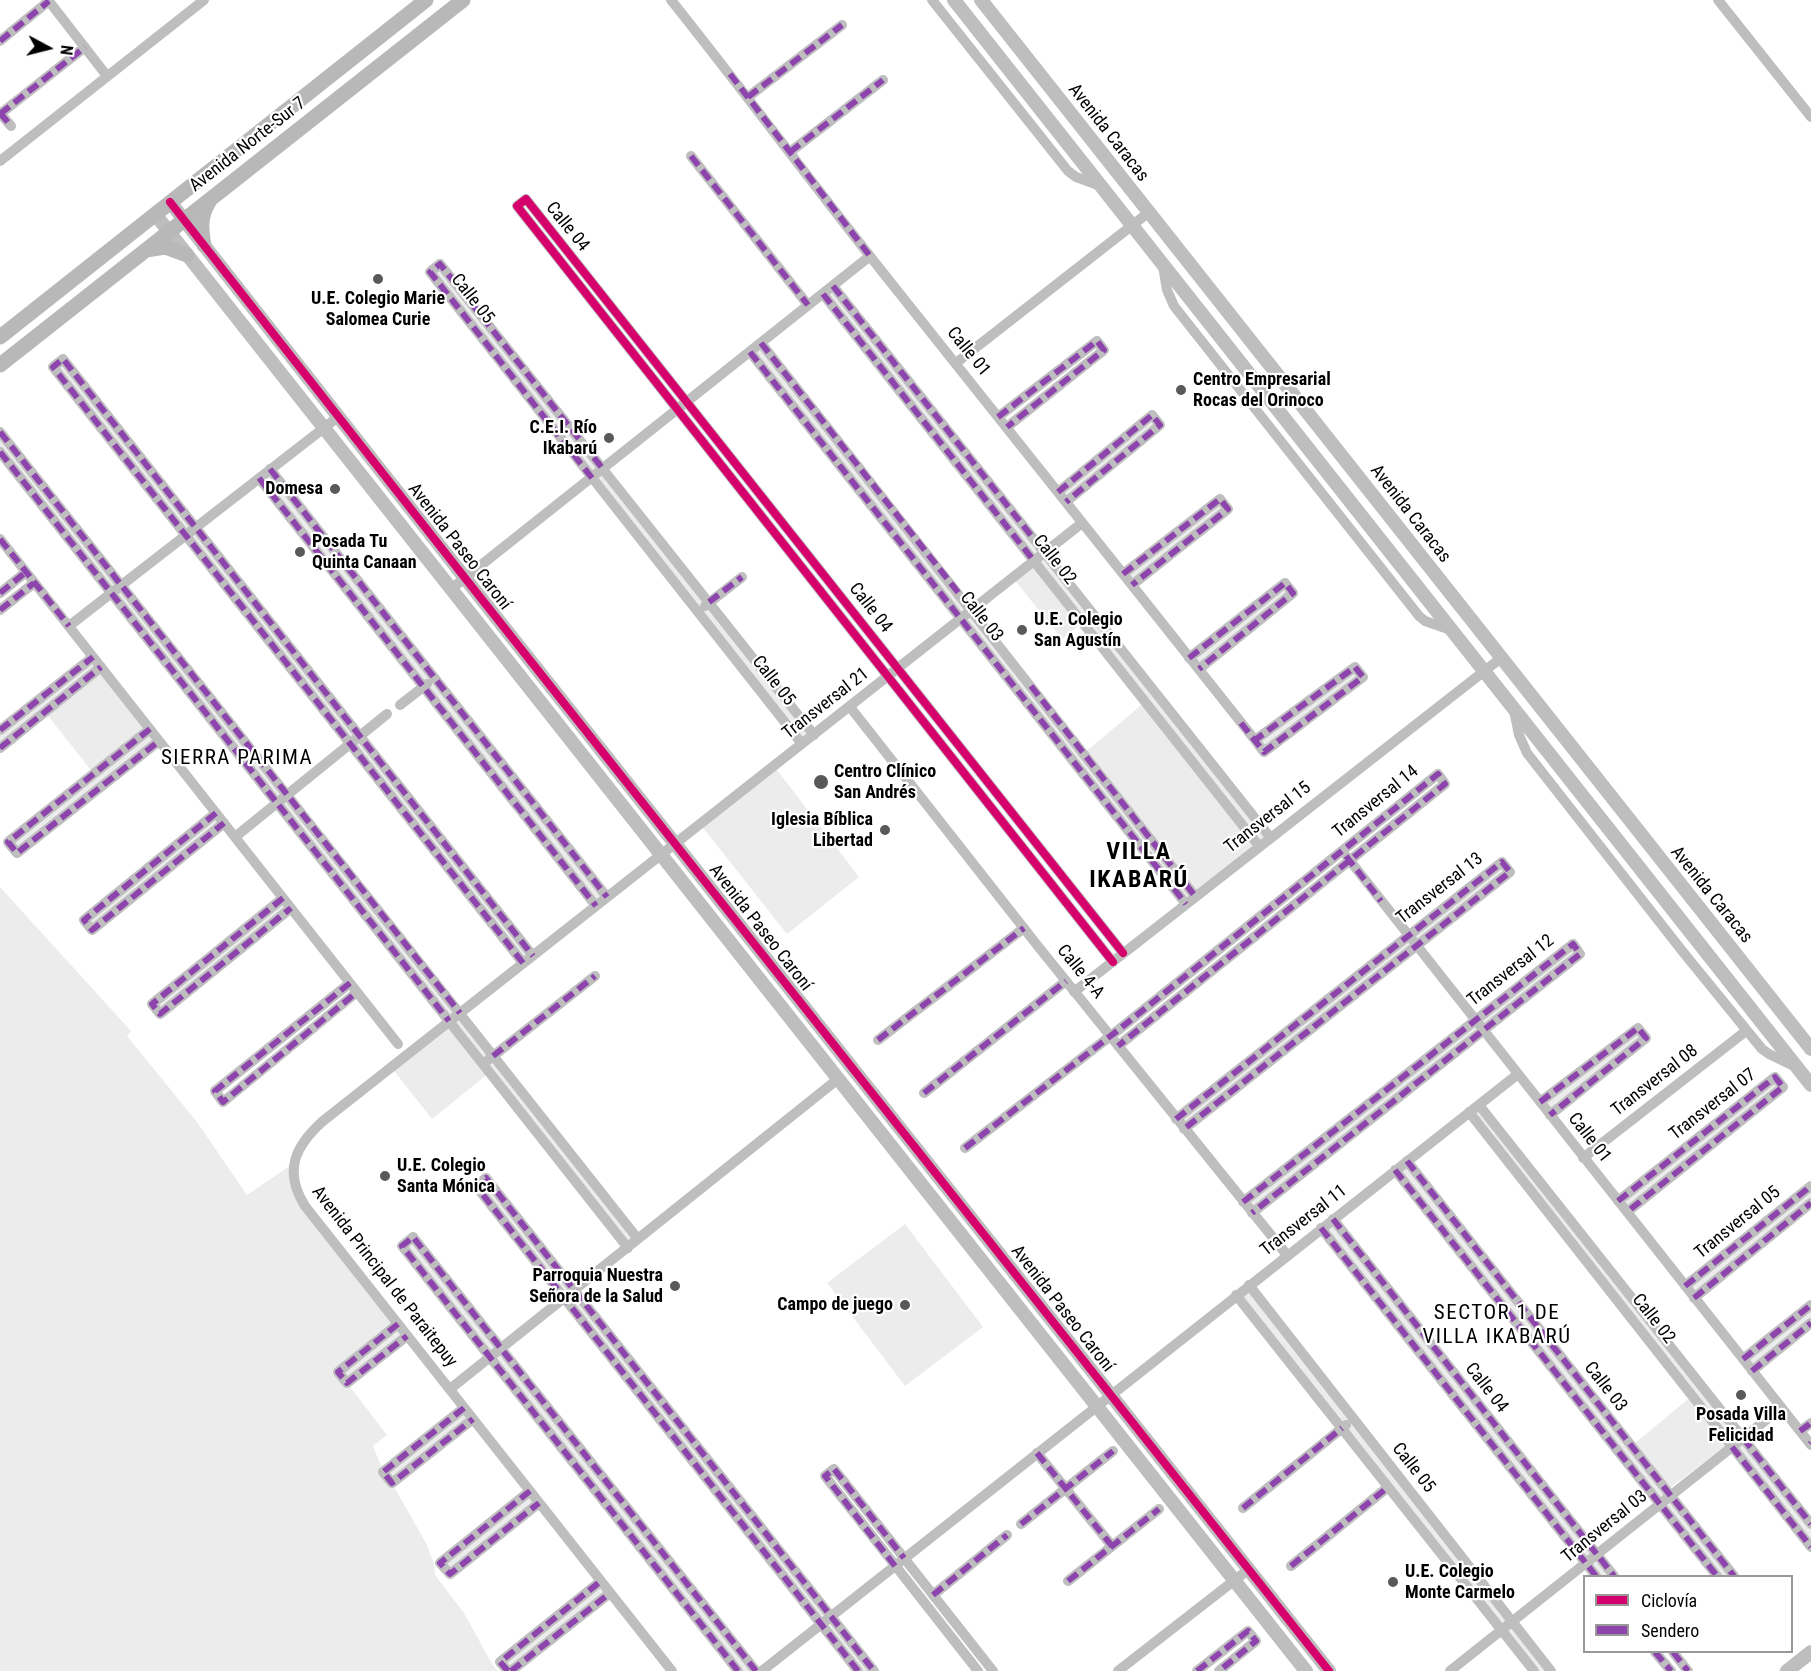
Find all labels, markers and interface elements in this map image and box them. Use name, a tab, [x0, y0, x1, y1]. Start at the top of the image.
north arrow	[18, 18, 78, 78]
text: N	[56, 44, 76, 56]
street label: Avenida Caracas	[1063, 80, 1153, 186]
street label: Avenida Norte-Sur 7	[186, 93, 310, 197]
street label: Calle 04	[541, 198, 593, 256]
street label: Calle 05	[446, 270, 498, 328]
marker: U.E. Colegio Marie Salomea Curie	[371, 272, 385, 286]
place label: U.E. Colegio Marie Salomea Curie	[311, 288, 445, 330]
street label: Calle 01	[942, 323, 994, 381]
place label: Centro Empresarial Rocas del Orinoco	[1193, 369, 1331, 412]
marker: Centro Empresarial Rocas del Orinoco	[1174, 383, 1188, 397]
place label: C.E.I. Río Ikabarú	[530, 417, 597, 460]
marker: C.E.I. Río Ikabarú	[602, 431, 616, 445]
street label: Avenida Caracas	[1365, 461, 1455, 567]
place label: Domesa	[265, 478, 323, 500]
street label: Avenida Paseo Caroní	[403, 479, 515, 615]
marker: Domesa	[328, 482, 342, 496]
place label: Posada Tu Quinta Canaan	[312, 531, 417, 574]
street label: Calle 02	[1028, 531, 1080, 589]
marker: Posada Tu Quinta Canaan	[293, 545, 307, 559]
street label: Calle 04	[844, 579, 896, 637]
street label: Calle 03	[955, 588, 1007, 646]
place label: U.E. Colegio San Agustín	[1034, 609, 1123, 652]
marker: U.E. Colegio San Agustín	[1015, 623, 1029, 637]
street label: Calle 05	[747, 652, 799, 710]
street label: Transversal 21	[778, 664, 874, 744]
district label: SIERRA PARIMA	[161, 746, 313, 772]
place label: Centro Clínico San Andrés	[834, 761, 936, 804]
street label: Transversal 14	[1329, 761, 1423, 843]
marker: Centro Clínico San Andrés	[812, 773, 830, 791]
street label: Transversal 15	[1220, 778, 1316, 858]
place label: Iglesia Bíblica Libertad	[771, 809, 873, 852]
marker: Iglesia Bíblica Libertad	[878, 823, 892, 837]
district label: VILLA IKABARÚ	[1089, 839, 1189, 895]
street label: Avenida Caracas	[1665, 842, 1757, 948]
street label: Transversal 13	[1392, 849, 1488, 929]
street label: Avenida Paseo Caroní	[704, 860, 816, 996]
street label: Transversal 12	[1463, 931, 1559, 1011]
street label: Calle 4-A	[1052, 941, 1108, 1003]
street label: Transversal 08	[1607, 1041, 1703, 1121]
street label: Transversal 07	[1665, 1065, 1761, 1145]
street label: Calle 01	[1563, 1109, 1615, 1167]
place label: U.E. Colegio Santa Mónica	[397, 1155, 495, 1198]
marker: U.E. Colegio Santa Mónica	[378, 1169, 392, 1183]
street label: Transversal 11	[1256, 1181, 1352, 1261]
street label: Avenida Principal de Paraitepuy	[307, 1182, 461, 1372]
street label: Transversal 05	[1691, 1182, 1785, 1264]
street label: Avenida Paseo Caroní	[1006, 1241, 1118, 1377]
place label: Parroquia Nuestra Señora de la Salud	[529, 1265, 663, 1308]
marker: Parroquia Nuestra Señora de la Salud	[668, 1279, 682, 1293]
street label: Calle 02	[1627, 1290, 1679, 1348]
place label: Campo de juego	[777, 1294, 893, 1316]
marker: Campo de juego	[898, 1298, 912, 1312]
district label: SECTOR 1 DE VILLA IKABARÚ	[1423, 1301, 1571, 1351]
street label: Calle 03	[1579, 1358, 1631, 1416]
street label: Calle 04	[1460, 1359, 1512, 1417]
marker: Posada Villa Felicidad	[1734, 1388, 1748, 1402]
place label: Posada Villa Felicidad	[1696, 1404, 1786, 1446]
street label: Calle 05	[1387, 1439, 1439, 1497]
street label: Transversal 03	[1558, 1486, 1652, 1568]
place label: U.E. Colegio Monte Carmelo	[1405, 1561, 1515, 1604]
marker: U.E. Colegio Monte Carmelo	[1386, 1575, 1400, 1589]
legend	[1583, 1575, 1793, 1653]
text: Ciclovía	[1641, 1590, 1697, 1611]
text: Sendero	[1641, 1620, 1699, 1641]

